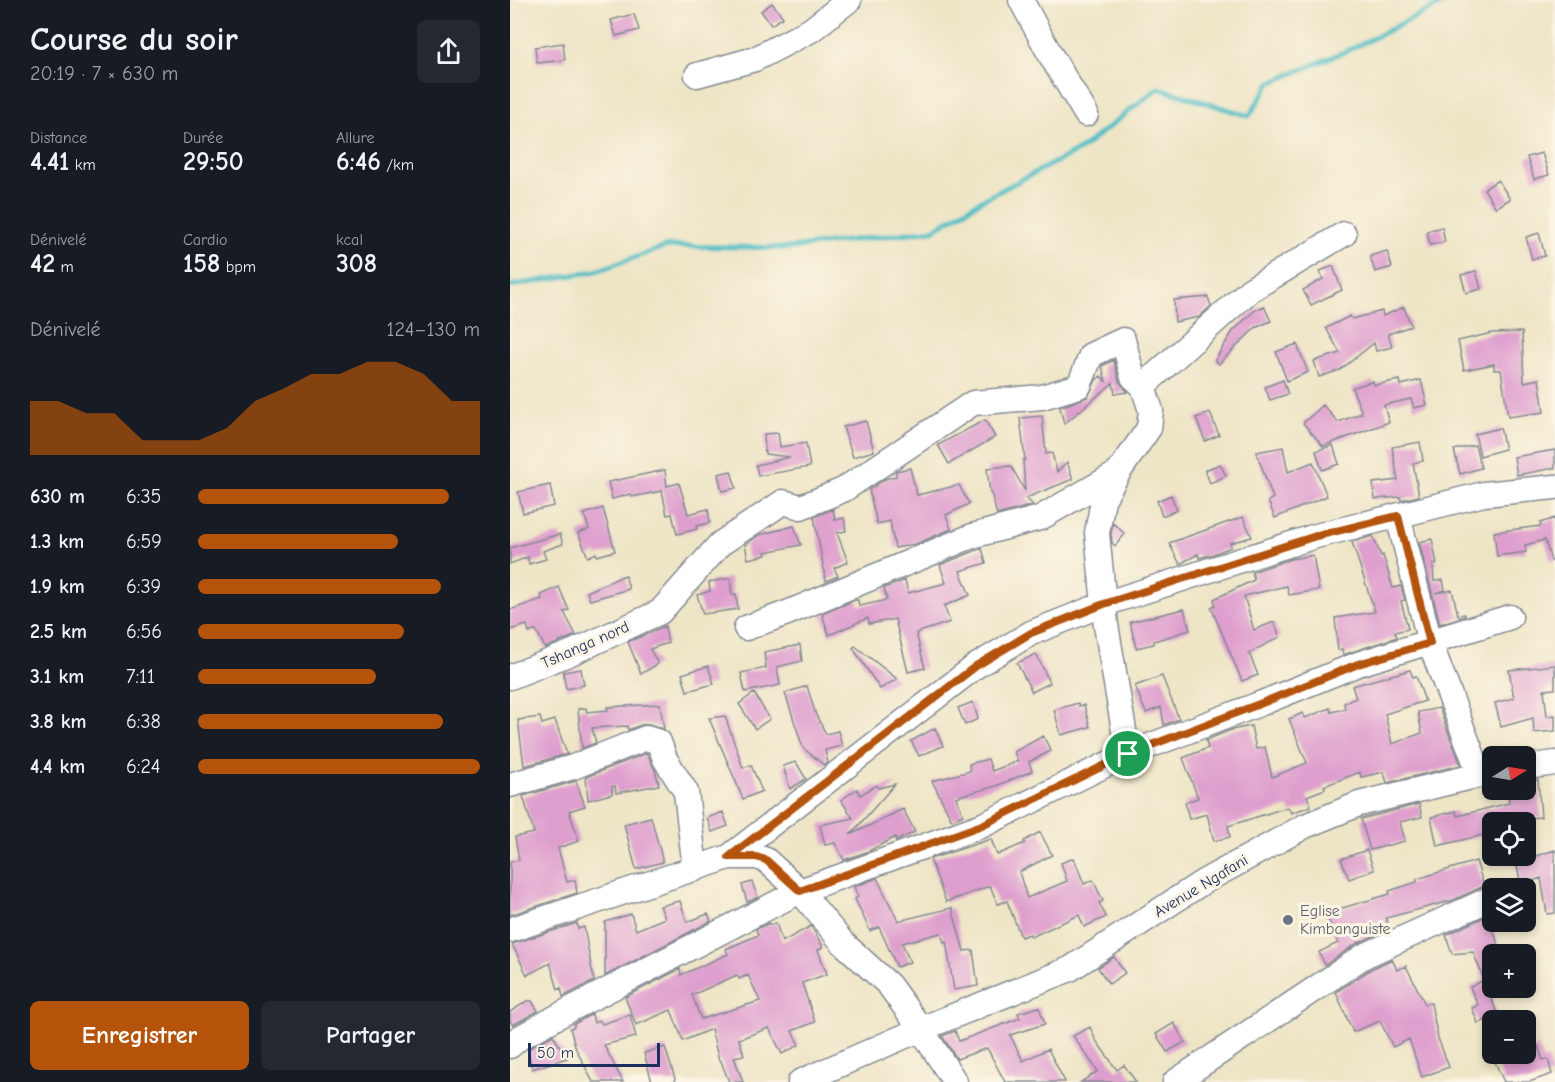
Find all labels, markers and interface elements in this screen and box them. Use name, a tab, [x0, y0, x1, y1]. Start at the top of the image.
text: Course du soir	[30, 20, 238, 58]
button: share	[417, 20, 480, 83]
text: 20:19 · 7 × 630 m	[30, 62, 178, 85]
text: Distance	[30, 129, 87, 147]
text: Durée	[183, 129, 223, 147]
text: Allure	[336, 129, 375, 147]
text: 4.41	[30, 147, 69, 177]
text: 29:50	[183, 147, 244, 177]
text: 6:46	[336, 147, 381, 177]
text: km	[69, 156, 96, 174]
text: /km	[381, 156, 414, 174]
text: Dénivelé	[30, 231, 86, 249]
text: Cardio	[183, 231, 228, 249]
text: kcal	[336, 231, 363, 249]
text: 42	[30, 249, 55, 279]
text: 158	[183, 249, 220, 279]
text: 308	[336, 249, 377, 279]
text: m	[55, 258, 74, 276]
text: bpm	[220, 258, 256, 276]
text: Dénivelé	[30, 318, 101, 341]
text: 124–130 m	[387, 318, 480, 341]
text: 630 m	[30, 485, 85, 508]
text: 6:35	[126, 485, 161, 508]
text: 1.3 km	[30, 530, 84, 553]
text: 6:59	[126, 530, 162, 553]
text: 1.9 km	[30, 575, 85, 598]
text: 6:39	[126, 575, 161, 598]
street label: Tshanga nord	[538, 618, 632, 672]
text: 2.5 km	[30, 620, 87, 643]
text: 6:56	[126, 620, 162, 643]
text: 3.1 km	[30, 665, 84, 688]
text: 7:11	[126, 665, 155, 688]
text: 3.8 km	[30, 710, 87, 733]
text: 6:38	[126, 710, 161, 733]
pin	[1102, 728, 1153, 779]
icon: arrive	[1111, 737, 1144, 770]
north arrow	[1482, 746, 1536, 800]
map controls	[1482, 746, 1536, 1064]
text: 4.4 km	[30, 755, 85, 778]
text: 6:24	[126, 755, 161, 778]
button: locate	[1482, 812, 1536, 866]
street label: Avenue Ngafani	[1151, 851, 1251, 921]
button: layers	[1482, 878, 1536, 932]
place label: Eglise Kimbanguiste	[1300, 902, 1391, 938]
marker: Eglise Kimbanguiste	[1281, 913, 1295, 927]
button: +	[1482, 944, 1536, 998]
button: Enregistrer	[30, 1001, 249, 1070]
button: Partager	[261, 1001, 480, 1070]
button: −	[1482, 1010, 1536, 1064]
scale bar	[528, 1040, 660, 1068]
text: 50 m	[537, 1044, 574, 1062]

